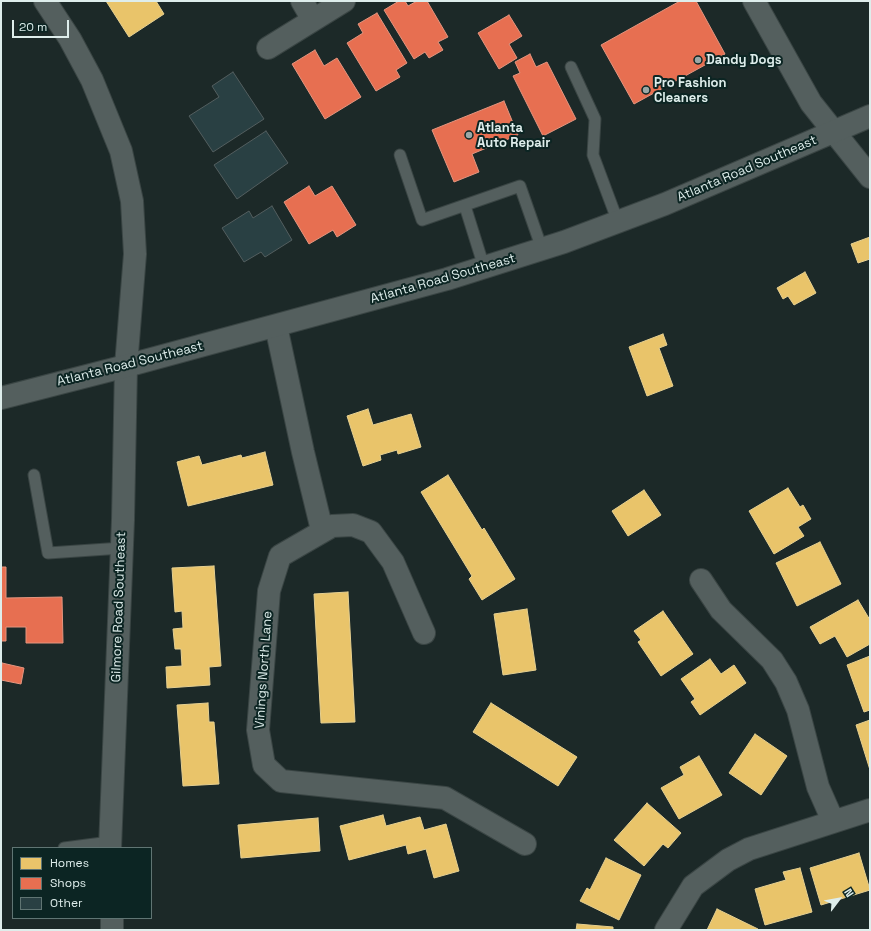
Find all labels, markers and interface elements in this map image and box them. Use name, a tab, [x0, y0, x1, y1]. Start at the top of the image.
scale bar	[14, 12, 71, 38]
text: 20 m	[19, 19, 47, 35]
place label: Dandy Dogs	[706, 52, 782, 68]
marker: Dandy Dogs	[693, 55, 703, 65]
place label: Pro Fashion Cleaners	[654, 75, 727, 106]
marker: Pro Fashion Cleaners	[641, 85, 651, 95]
place label: Atlanta Auto Repair	[477, 120, 550, 151]
marker: Atlanta Auto Repair	[464, 130, 474, 140]
street label: Atlanta Road Southeast	[675, 132, 819, 206]
street label: Atlanta Road Southeast	[369, 251, 517, 307]
street label: Atlanta Road Southeast	[55, 338, 205, 390]
street label: Gilmore Road Southeast	[109, 531, 129, 683]
street label: Vinings North Lane	[252, 611, 276, 729]
legend	[12, 847, 152, 919]
text: Homes	[50, 855, 89, 871]
text: Shops	[50, 875, 86, 891]
north arrow	[819, 879, 859, 919]
text: N	[841, 886, 857, 899]
text: Other	[50, 895, 83, 911]

